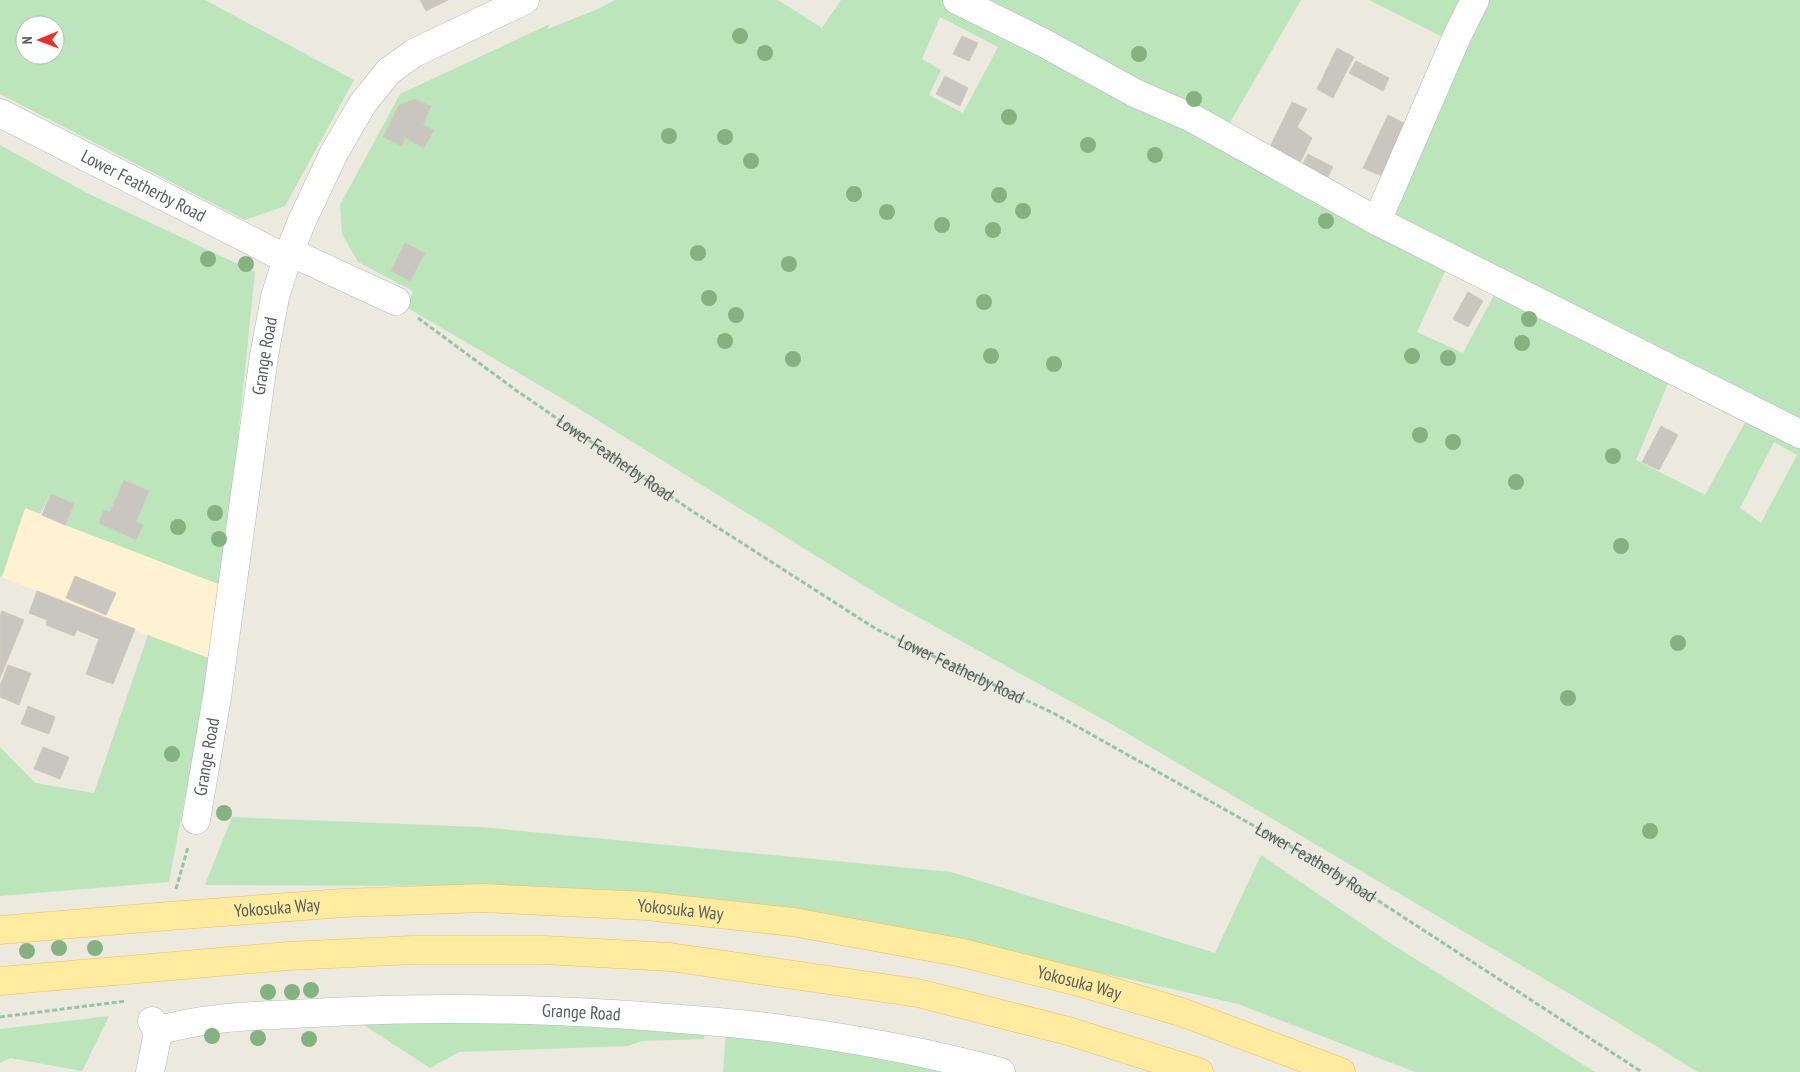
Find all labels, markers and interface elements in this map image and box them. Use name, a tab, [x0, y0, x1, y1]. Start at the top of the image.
north arrow	[15, 15, 65, 65]
text: N	[18, 36, 36, 44]
street label: Lower Featherby Road	[78, 144, 210, 227]
street label: Grange Road	[247, 315, 282, 396]
street label: Lower Featherby Road	[553, 410, 678, 506]
street label: Lower Featherby Road	[895, 629, 1028, 709]
street label: Grange Road	[188, 716, 224, 798]
street label: Lower Featherby Road	[1252, 817, 1381, 907]
street label: Yokosuka Way	[233, 893, 321, 922]
street label: Yokosuka Way	[637, 894, 725, 925]
street label: Yokosuka Way	[1035, 960, 1124, 1005]
street label: Grange Road	[542, 999, 621, 1025]

